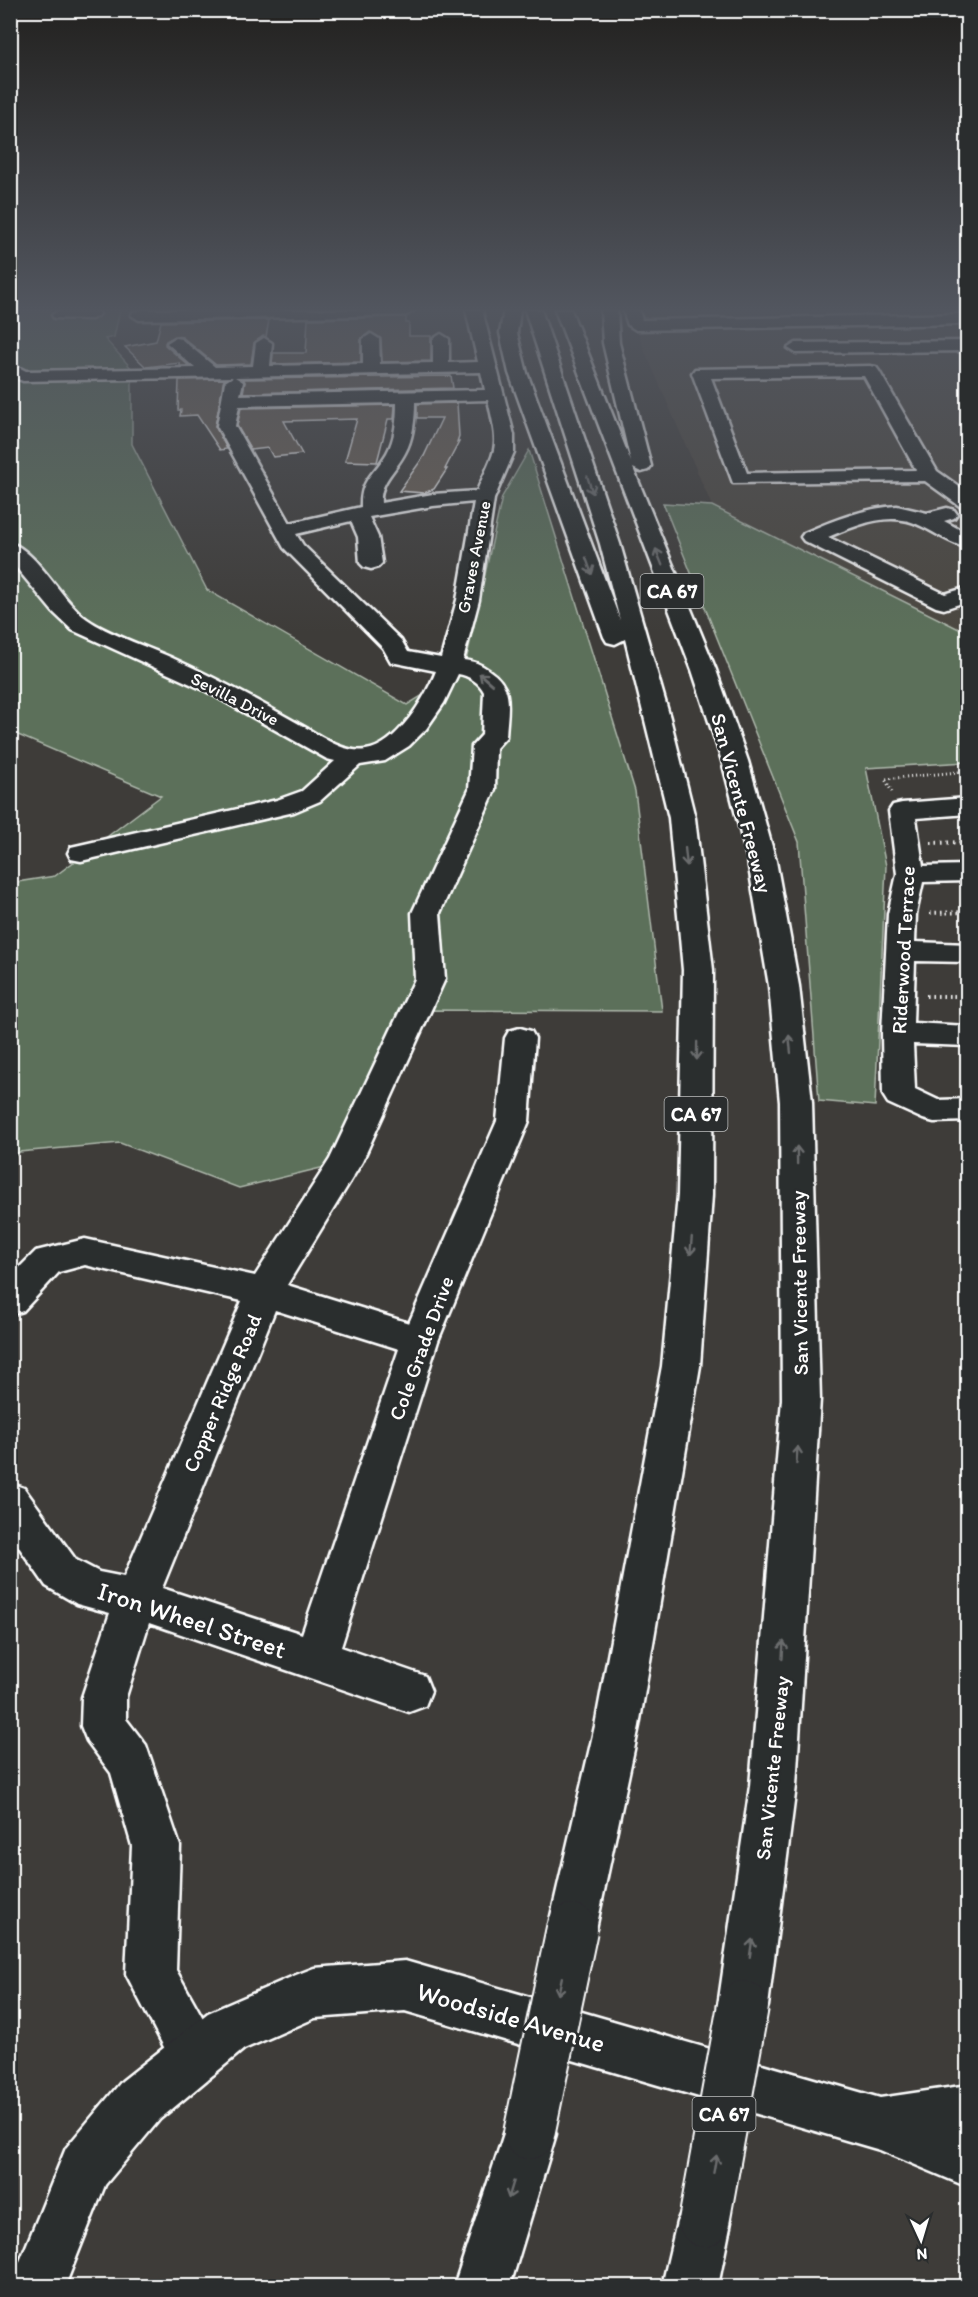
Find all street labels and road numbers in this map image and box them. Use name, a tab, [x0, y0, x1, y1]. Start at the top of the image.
street label: Graves Avenue	[452, 499, 496, 615]
road number: CA 67	[640, 574, 704, 608]
street label: Sevilla Drive	[187, 667, 283, 731]
street label: San Vicente Freeway	[706, 710, 778, 896]
street label: Riderwood Terrace	[886, 865, 920, 1035]
road number: CA 67	[664, 1097, 728, 1131]
street label: San Vicente Freeway	[785, 1190, 813, 1376]
street label: Cole Grade Drive	[383, 1272, 459, 1424]
street label: Copper Ridge Road	[177, 1309, 267, 1476]
street label: Iron Wheel Street	[94, 1574, 291, 1666]
street label: San Vicente Freeway	[750, 1675, 794, 1861]
street label: Woodside Avenue	[413, 1975, 609, 2059]
road number: CA 67	[692, 2097, 756, 2131]

